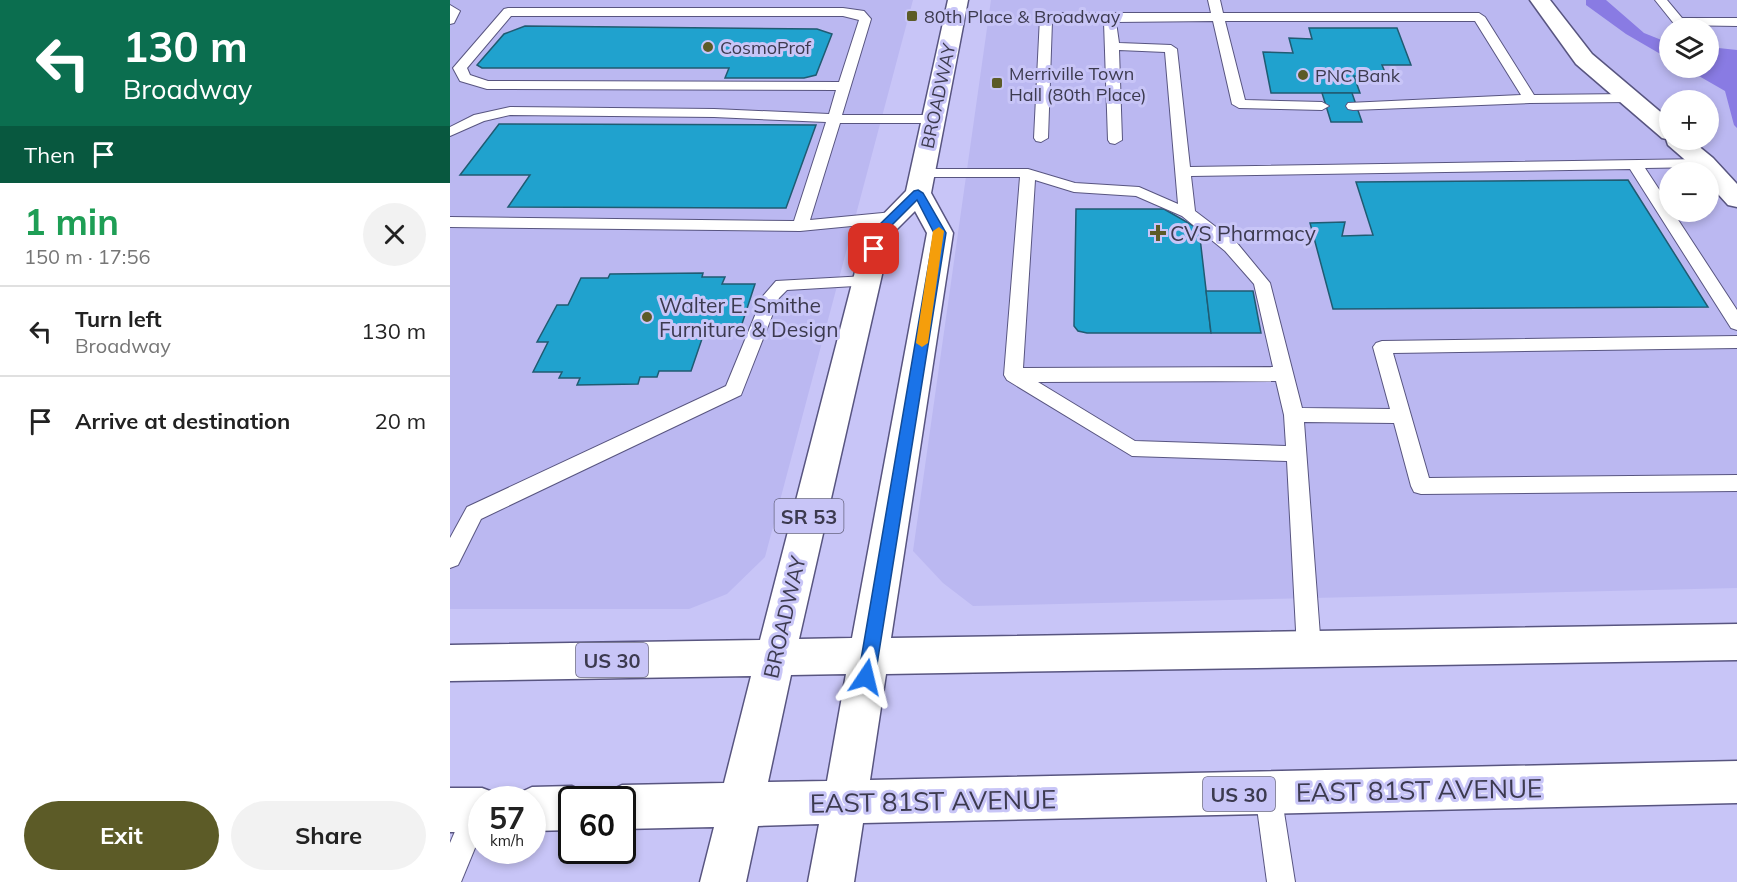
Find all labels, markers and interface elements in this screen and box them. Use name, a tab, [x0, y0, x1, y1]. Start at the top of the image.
place label: 80th Place & Broadway	[924, 5, 1121, 28]
marker: 80th Place & Broadway	[905, 9, 919, 23]
map controls	[1659, 18, 1719, 222]
button: layers	[1659, 18, 1719, 78]
text: 130 m	[123, 20, 248, 73]
icon: left	[24, 24, 102, 102]
place label: CosmoProf	[720, 36, 812, 59]
marker: CosmoProf	[701, 40, 715, 54]
street label: BROADWAY	[916, 40, 961, 151]
place label: Merriville Town Hall (80th Place)	[1009, 62, 1147, 106]
place label: PNC Bank	[1315, 64, 1401, 87]
marker: PNC Bank	[1296, 68, 1310, 82]
text: Broadway	[123, 72, 252, 106]
marker: Merriville Town Hall (80th Place)	[990, 76, 1004, 90]
button: +	[1659, 90, 1719, 150]
icon: arrive	[87, 138, 120, 171]
text: Then	[24, 141, 75, 169]
button: −	[1659, 162, 1719, 222]
text: 1 min	[24, 199, 119, 244]
button: close	[363, 203, 426, 266]
place label: CVS Pharmacy	[1170, 220, 1316, 246]
pin	[848, 223, 899, 274]
marker: CVS Pharmacy	[1151, 226, 1165, 240]
icon: arrive	[857, 232, 890, 265]
text: 150 m · 17:56	[24, 244, 150, 269]
place label: Walter E. Smithe Furniture & Design	[659, 292, 839, 342]
text: Turn left	[75, 305, 162, 333]
marker: Walter E. Smithe Furniture & Design	[640, 310, 654, 324]
icon: left	[24, 315, 57, 348]
text: 130 m	[361, 317, 426, 345]
text: Broadway	[75, 333, 171, 358]
icon: arrive	[24, 405, 57, 438]
text: Arrive at destination	[75, 407, 290, 435]
text: 20 m	[375, 407, 426, 435]
road number: SR 53	[774, 499, 844, 533]
street label: BROADWAY	[757, 553, 811, 681]
road number: US 30	[576, 643, 648, 677]
position arrow	[834, 645, 898, 709]
street label: EAST 81ST AVENUE	[1295, 771, 1543, 809]
road number: US 30	[1203, 777, 1275, 811]
street label: EAST 81ST AVENUE	[809, 782, 1057, 820]
speed limit sign: 60	[558, 786, 636, 864]
text: 57	[489, 799, 525, 837]
button: Exit	[24, 801, 219, 870]
button: Share	[231, 801, 426, 870]
text: km/h	[490, 831, 524, 850]

